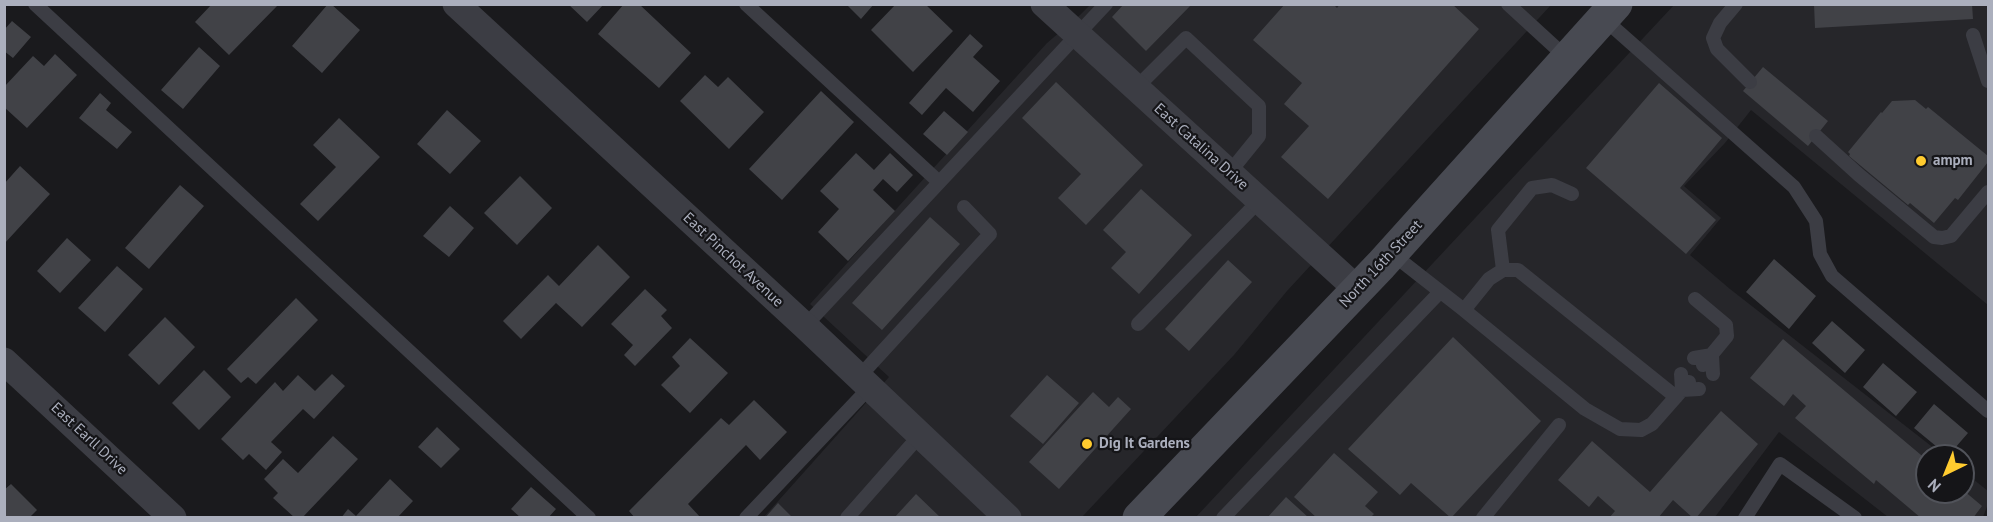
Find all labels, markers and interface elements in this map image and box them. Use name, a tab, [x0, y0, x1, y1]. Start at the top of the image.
street label: East Catalina Drive	[1150, 100, 1252, 194]
place label: ampm	[1933, 152, 1973, 170]
marker: ampm	[1914, 154, 1928, 168]
street label: East Pinchot Avenue	[679, 209, 787, 311]
street label: North 16th Street	[1336, 217, 1426, 311]
street label: East Earll Drive	[47, 399, 131, 479]
place label: Dig It Gardens	[1099, 435, 1190, 453]
marker: Dig It Gardens	[1080, 437, 1094, 451]
north arrow	[1915, 444, 1975, 504]
text: N	[1923, 475, 1945, 497]

